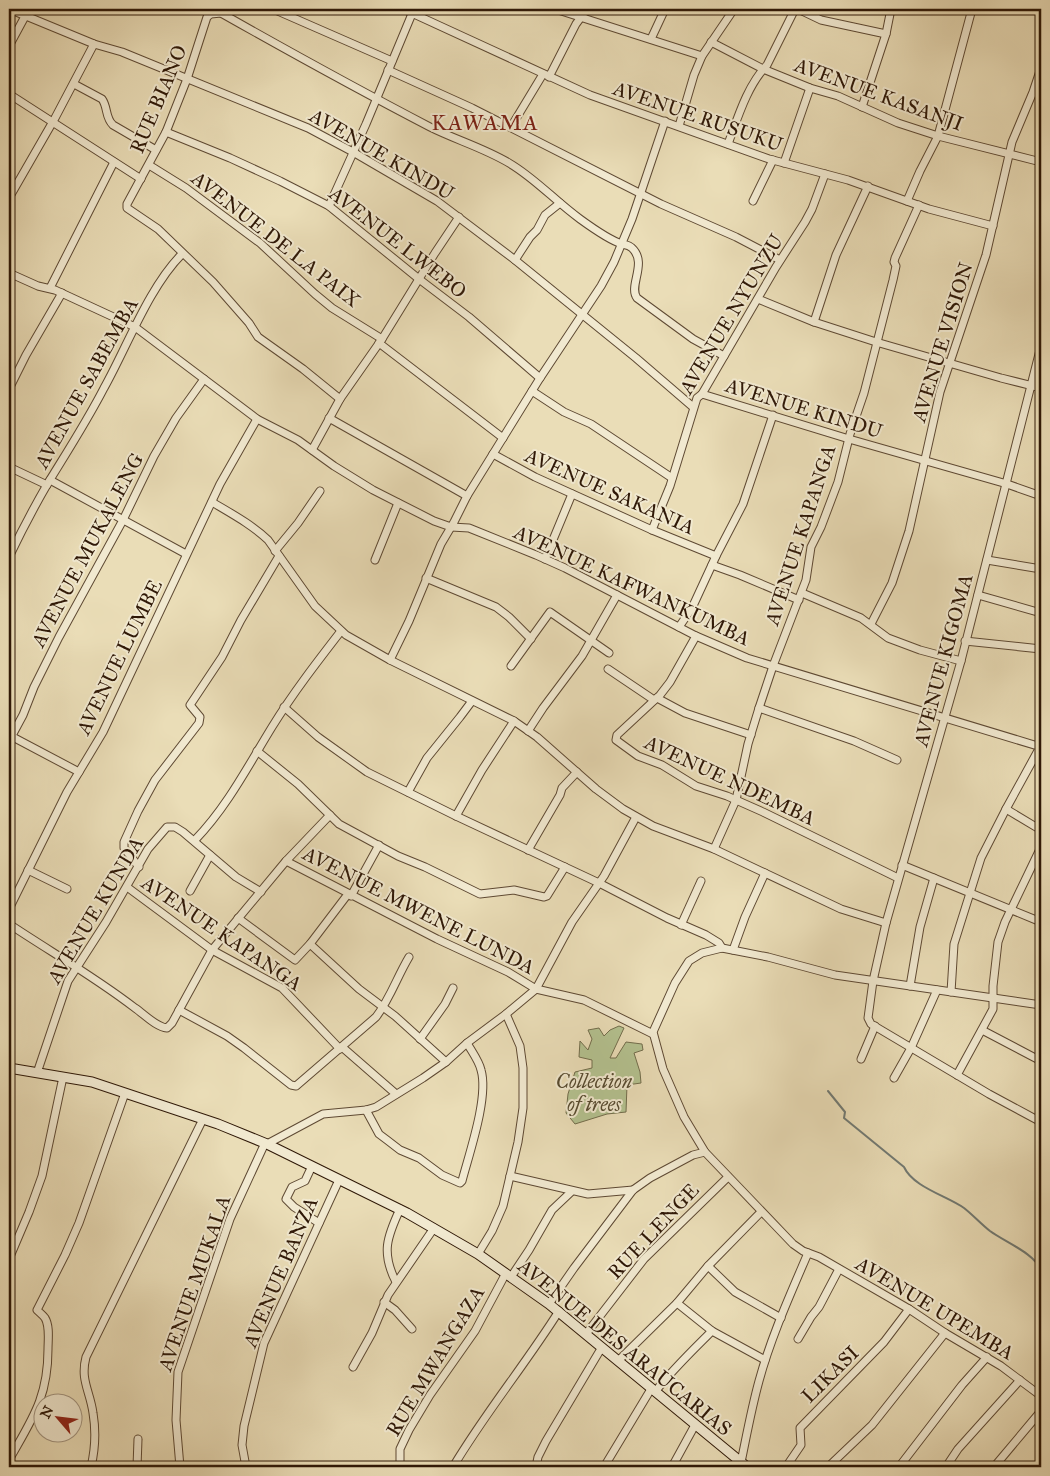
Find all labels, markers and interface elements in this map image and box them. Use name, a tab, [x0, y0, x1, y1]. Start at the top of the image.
street label: RUE BIANO	[124, 41, 192, 157]
street label: AVENUE KASANJI	[790, 52, 967, 137]
street label: AVENUE RUSUKU	[609, 75, 786, 156]
street label: AVENUE KINDU	[305, 102, 459, 205]
district label: KAWAMA	[431, 109, 539, 136]
street label: AVENUE DE LA PAIX	[186, 165, 365, 313]
street label: AVENUE LWEBO	[324, 180, 471, 303]
street label: AVENUE NYUNZU	[673, 229, 788, 399]
street label: AVENUE VISION	[906, 259, 978, 426]
street label: AVENUE SABEMBA	[29, 293, 143, 473]
street label: AVENUE KINDU	[722, 372, 885, 443]
street label: AVENUE KAPANGA	[759, 441, 841, 629]
street label: AVENUE SAKANIA	[521, 442, 699, 539]
street label: AVENUE MUKALENG	[25, 449, 148, 652]
street label: AVENUE KAFWANKUMBA	[509, 519, 754, 651]
street label: AVENUE KIGOMA	[908, 571, 978, 750]
street label: AVENUE LUMBE	[71, 575, 167, 739]
street label: AVENUE NDEMBA	[640, 729, 820, 830]
street label: AVENUE KUNDA	[41, 832, 149, 989]
street label: AVENUE MWENE LUNDA	[298, 840, 539, 979]
street label: AVENUE KAPANGA	[136, 870, 307, 996]
park label: Collection of trees	[556, 1069, 633, 1116]
street label: RUE LENGE	[602, 1178, 704, 1284]
street label: AVENUE MUKALA	[152, 1191, 236, 1375]
street label: AVENUE BANZA	[237, 1193, 323, 1352]
street label: AVENUE UPEMBA	[851, 1251, 1019, 1365]
street label: AVENUE DES ARAUCARIAS	[513, 1253, 737, 1441]
street label: RUE MWANGAZA	[381, 1281, 490, 1440]
street label: LIKASI	[796, 1340, 864, 1408]
north arrow	[32, 1394, 82, 1444]
text: N	[37, 1403, 57, 1421]

